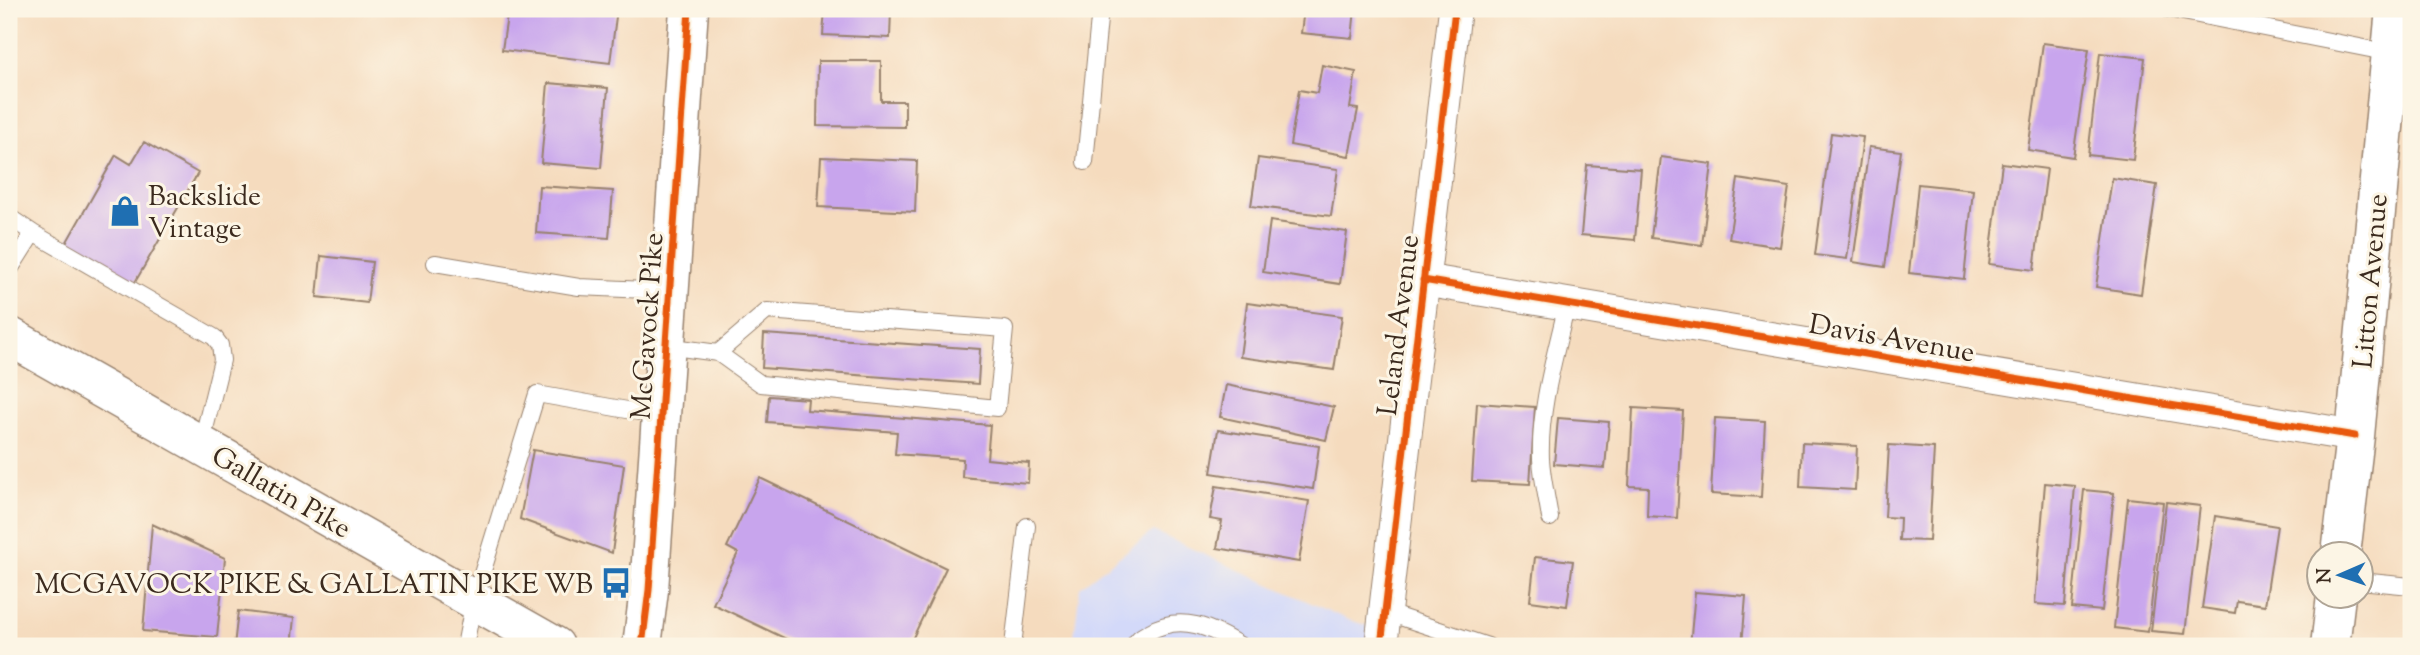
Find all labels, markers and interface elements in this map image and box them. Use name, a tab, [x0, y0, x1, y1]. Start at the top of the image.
place label: Backslide Vintage	[148, 178, 261, 250]
street label: Litton Avenue	[2344, 192, 2400, 370]
shop icon: Backslide Vintage	[108, 194, 142, 228]
street label: McGavock Pike	[623, 231, 675, 421]
street label: Leland Avenue	[1369, 233, 1431, 418]
street label: Davis Avenue	[1805, 306, 1978, 374]
street label: Gallatin Pike	[203, 437, 358, 550]
north arrow	[2304, 540, 2374, 610]
place label: MCGAVOCK PIKE & GALLATIN PIKE WB	[34, 566, 593, 606]
bus stop icon: MCGAVOCK PIKE & GALLATIN PIKE WB	[599, 566, 633, 600]
text: N	[2312, 567, 2339, 584]

